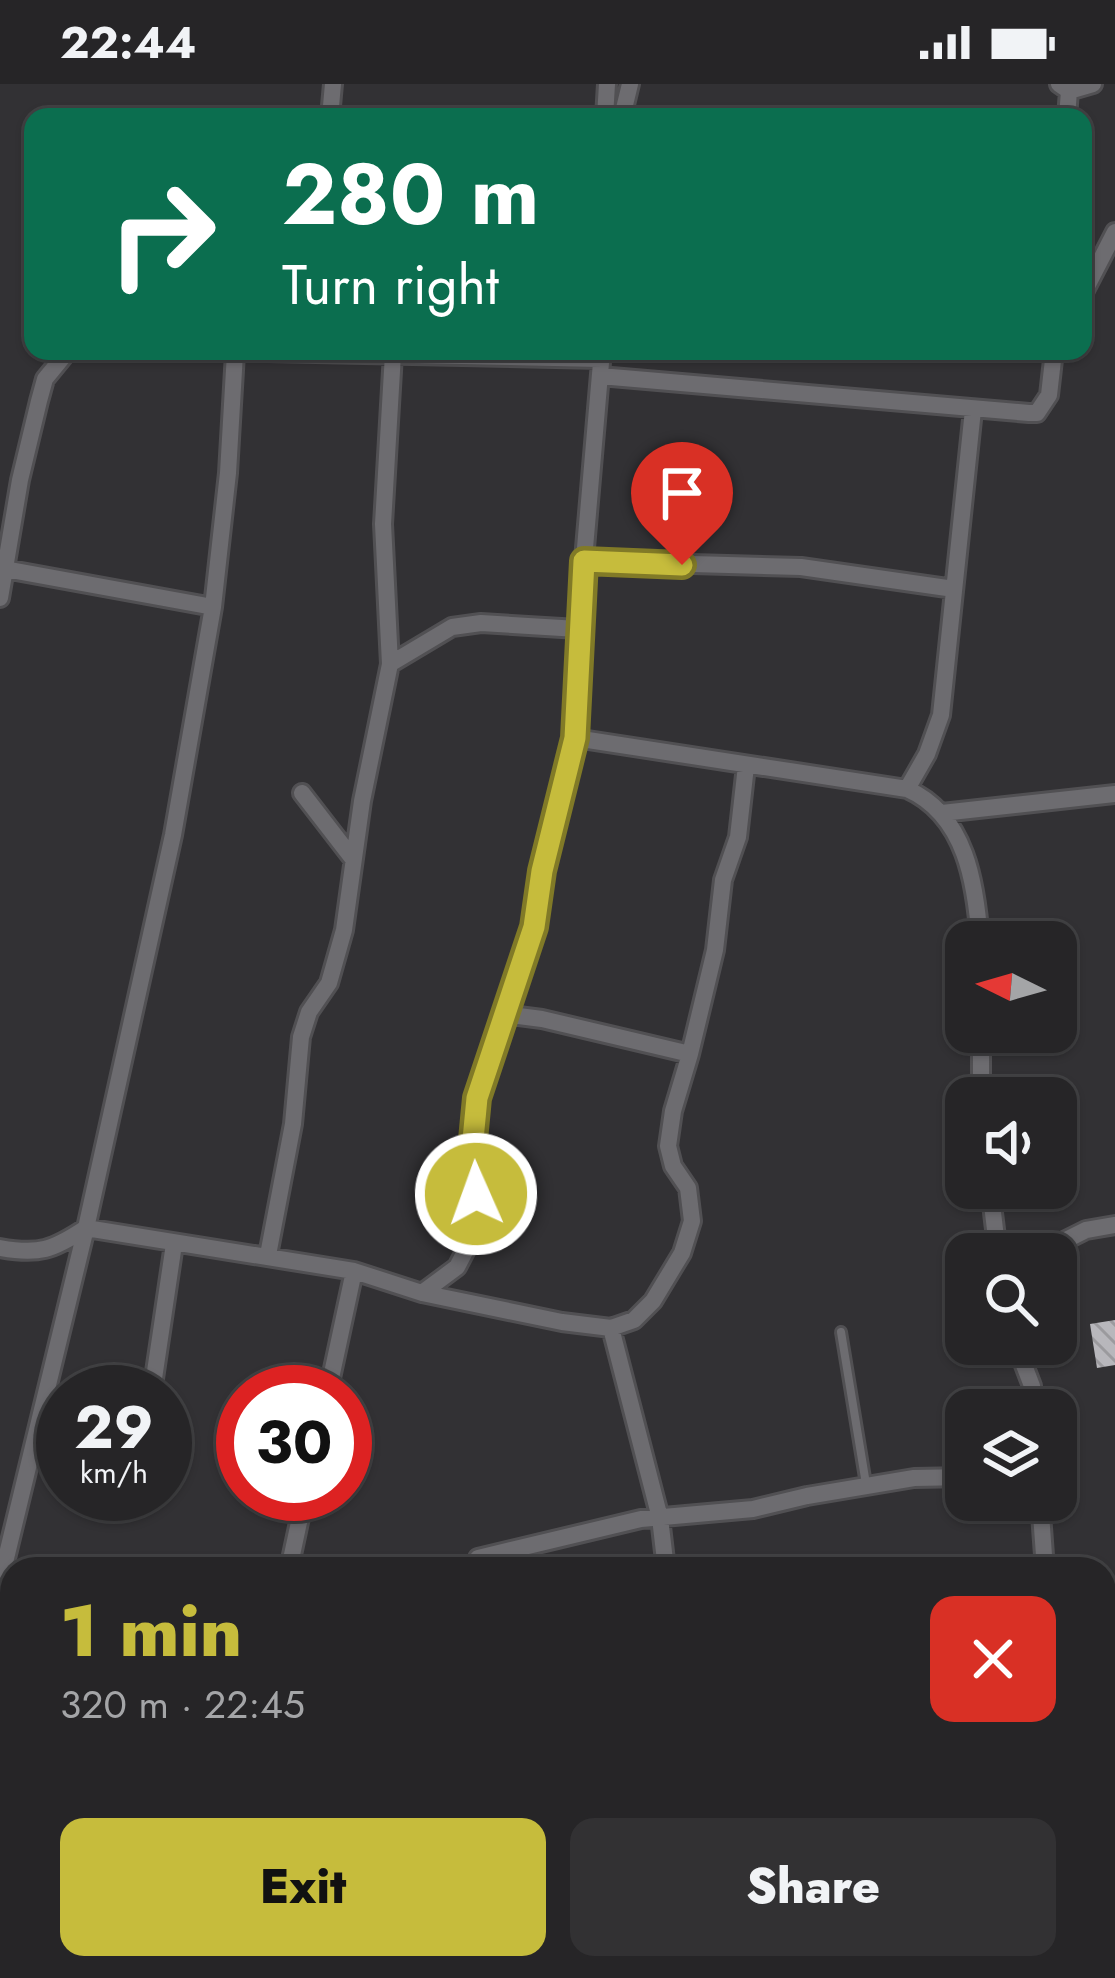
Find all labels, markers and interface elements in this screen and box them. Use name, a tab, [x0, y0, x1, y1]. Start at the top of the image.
text: 22:44	[60, 10, 196, 75]
text: 280 m	[282, 134, 539, 256]
icon: right	[84, 156, 240, 312]
text: Turn right	[282, 246, 499, 324]
pin	[631, 442, 733, 565]
icon: arrive	[649, 460, 715, 526]
north arrow	[945, 921, 1077, 1053]
map controls	[945, 921, 1077, 1521]
button: sound	[945, 1077, 1077, 1209]
position arrow	[413, 1131, 539, 1257]
button: search	[945, 1233, 1077, 1365]
speed limit sign: 30	[216, 1365, 372, 1521]
text: 29	[74, 1384, 154, 1471]
button: layers	[945, 1389, 1077, 1521]
text: km/h	[80, 1451, 148, 1494]
text: 1 min	[60, 1579, 242, 1683]
button: close	[930, 1596, 1056, 1722]
text: 320 m · 22:45	[60, 1676, 305, 1733]
button: Exit	[60, 1818, 546, 1956]
button: Share	[570, 1818, 1056, 1956]

